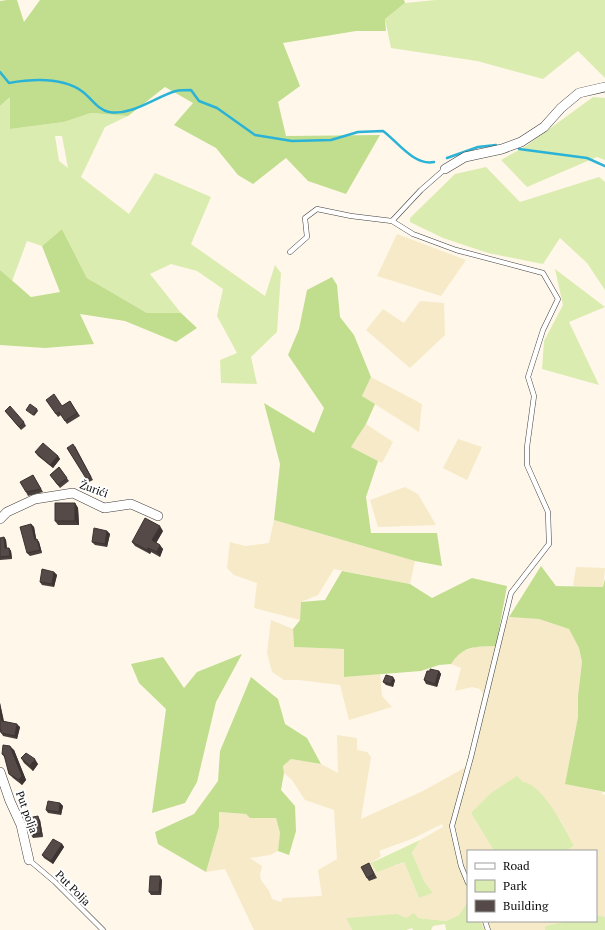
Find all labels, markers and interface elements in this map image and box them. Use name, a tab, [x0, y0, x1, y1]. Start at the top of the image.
street label: Žurići	[78, 477, 110, 501]
street label: Put polja	[13, 789, 41, 835]
legend	[467, 850, 597, 922]
text: Road	[503, 858, 530, 873]
street label: Put Polja	[53, 868, 94, 909]
text: Park	[503, 878, 528, 893]
text: Building	[503, 898, 549, 913]

